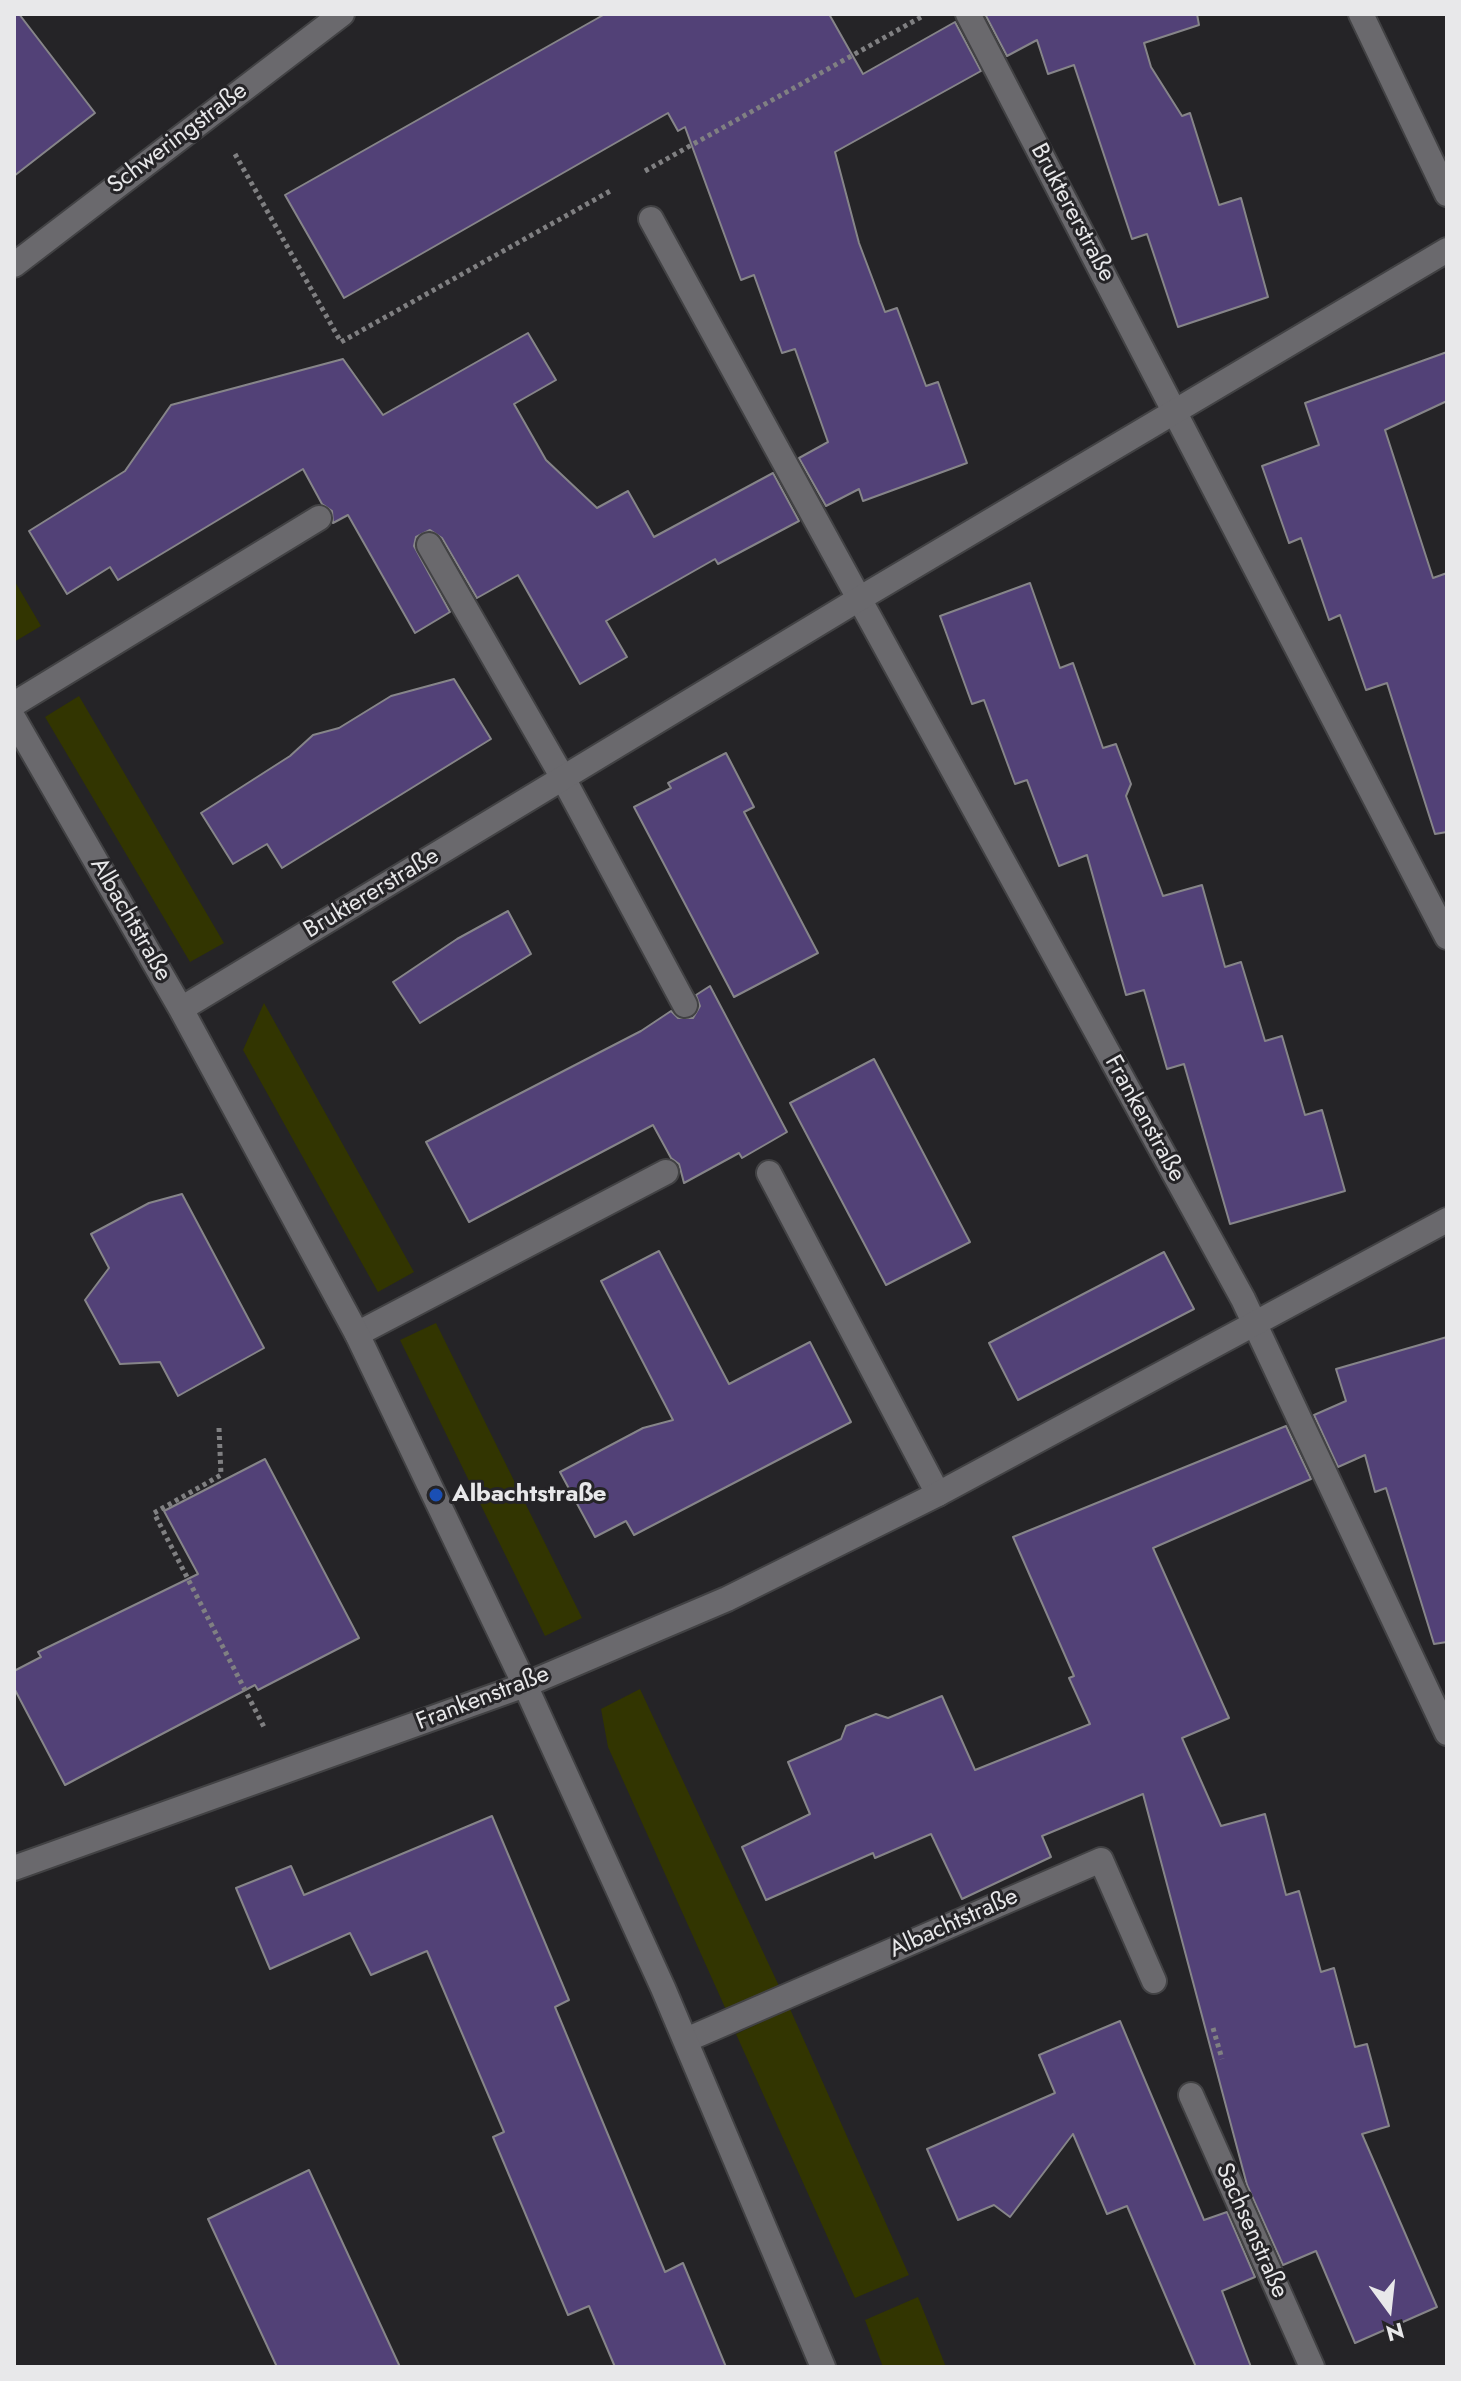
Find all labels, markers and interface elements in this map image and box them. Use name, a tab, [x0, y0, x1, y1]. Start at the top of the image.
street label: Schweringstraße	[103, 77, 253, 201]
street label: Bruktererstraße	[1023, 139, 1121, 287]
street label: Bruktererstraße	[299, 842, 445, 946]
street label: Albachtstraße	[83, 853, 177, 987]
street label: Frankenstraße	[1097, 1051, 1191, 1187]
place label: Albachtstraße	[452, 1481, 607, 1509]
marker: Albachtstraße	[427, 1486, 445, 1504]
street label: Frankenstraße	[412, 1660, 554, 1738]
street label: Albachtstraße	[885, 1883, 1023, 1965]
street label: Sachsenstraße	[1208, 2159, 1294, 2303]
north arrow	[1349, 2269, 1429, 2349]
text: N	[1383, 2314, 1408, 2350]

